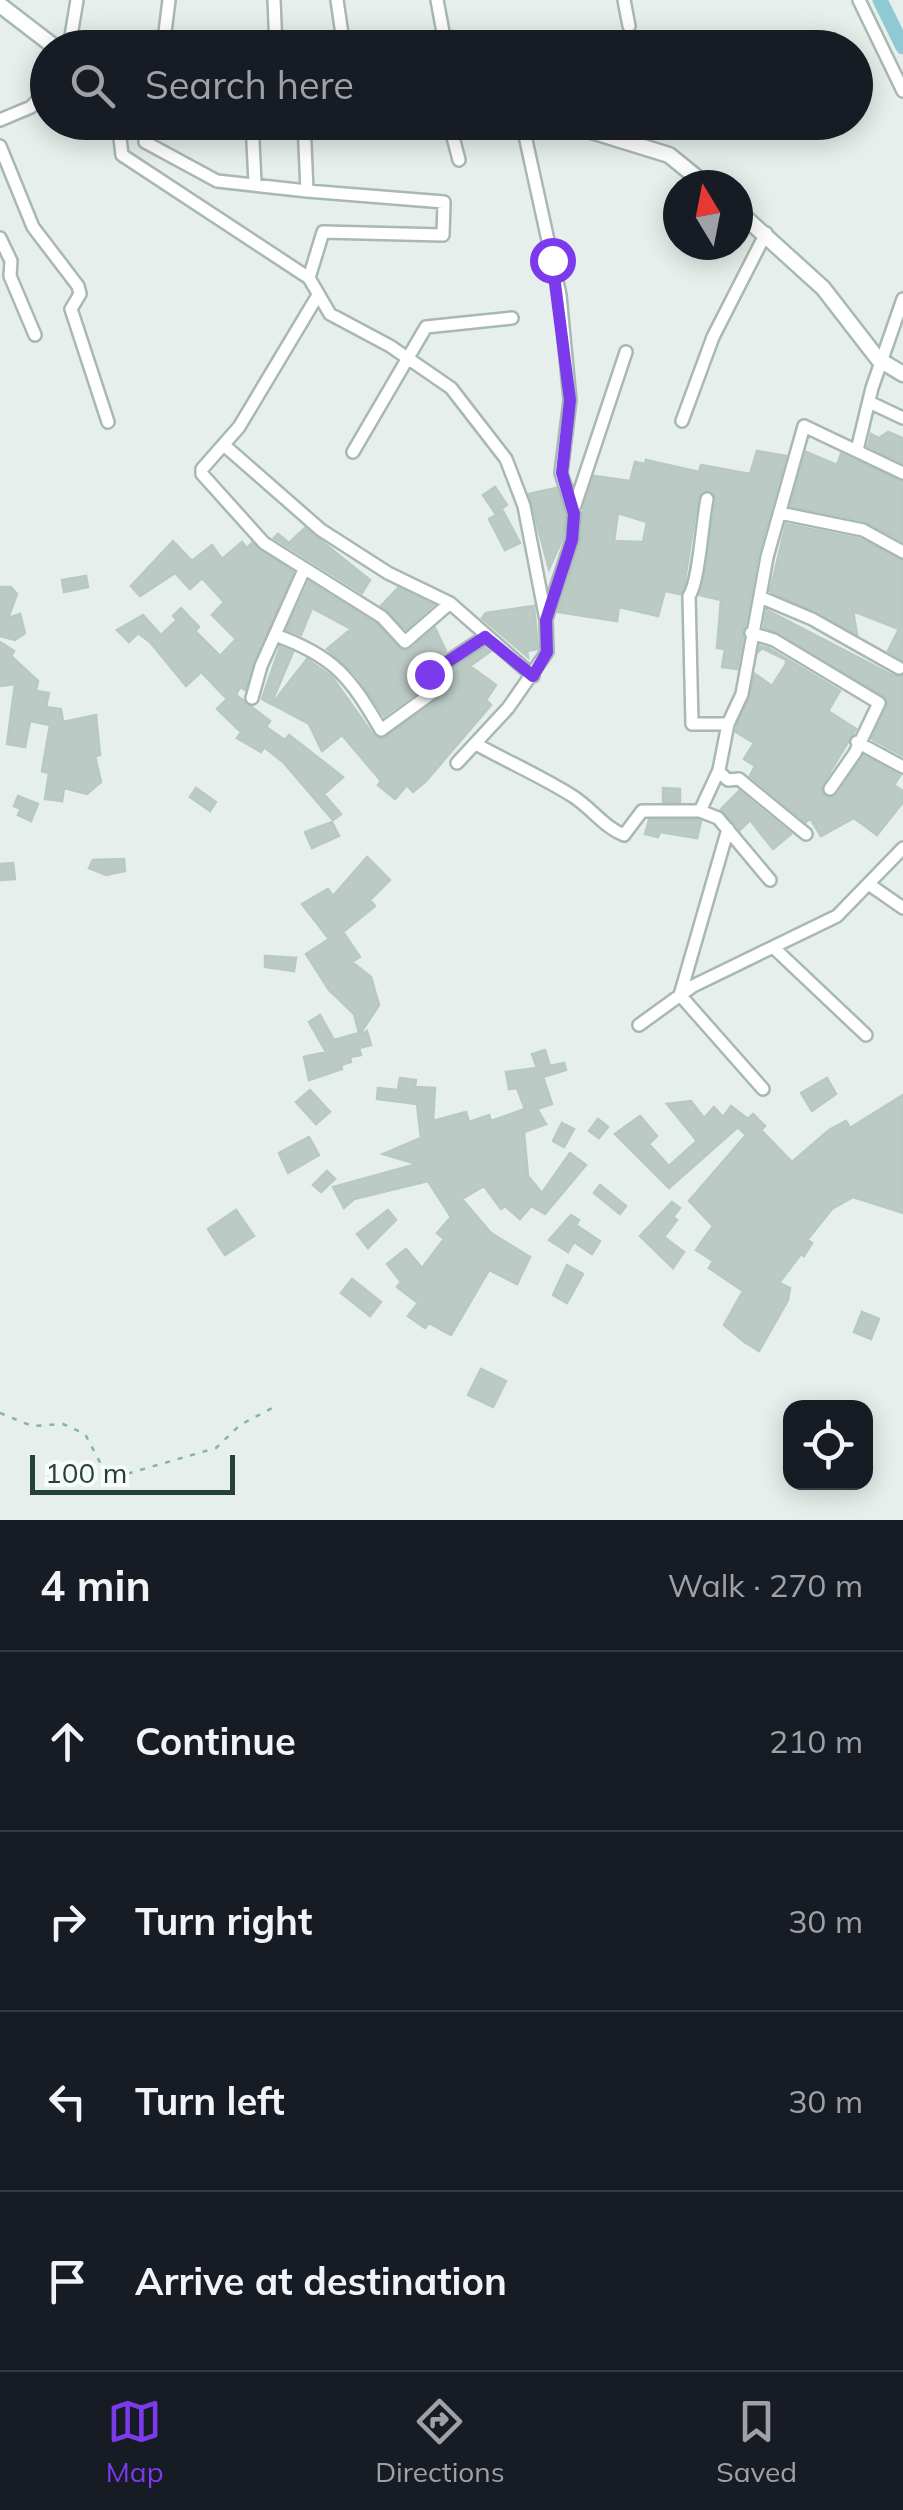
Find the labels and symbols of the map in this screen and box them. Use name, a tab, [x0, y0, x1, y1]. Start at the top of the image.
north arrow	[663, 170, 753, 260]
route start	[530, 238, 576, 284]
route end	[407, 652, 453, 698]
scale bar	[30, 1450, 235, 1494]

